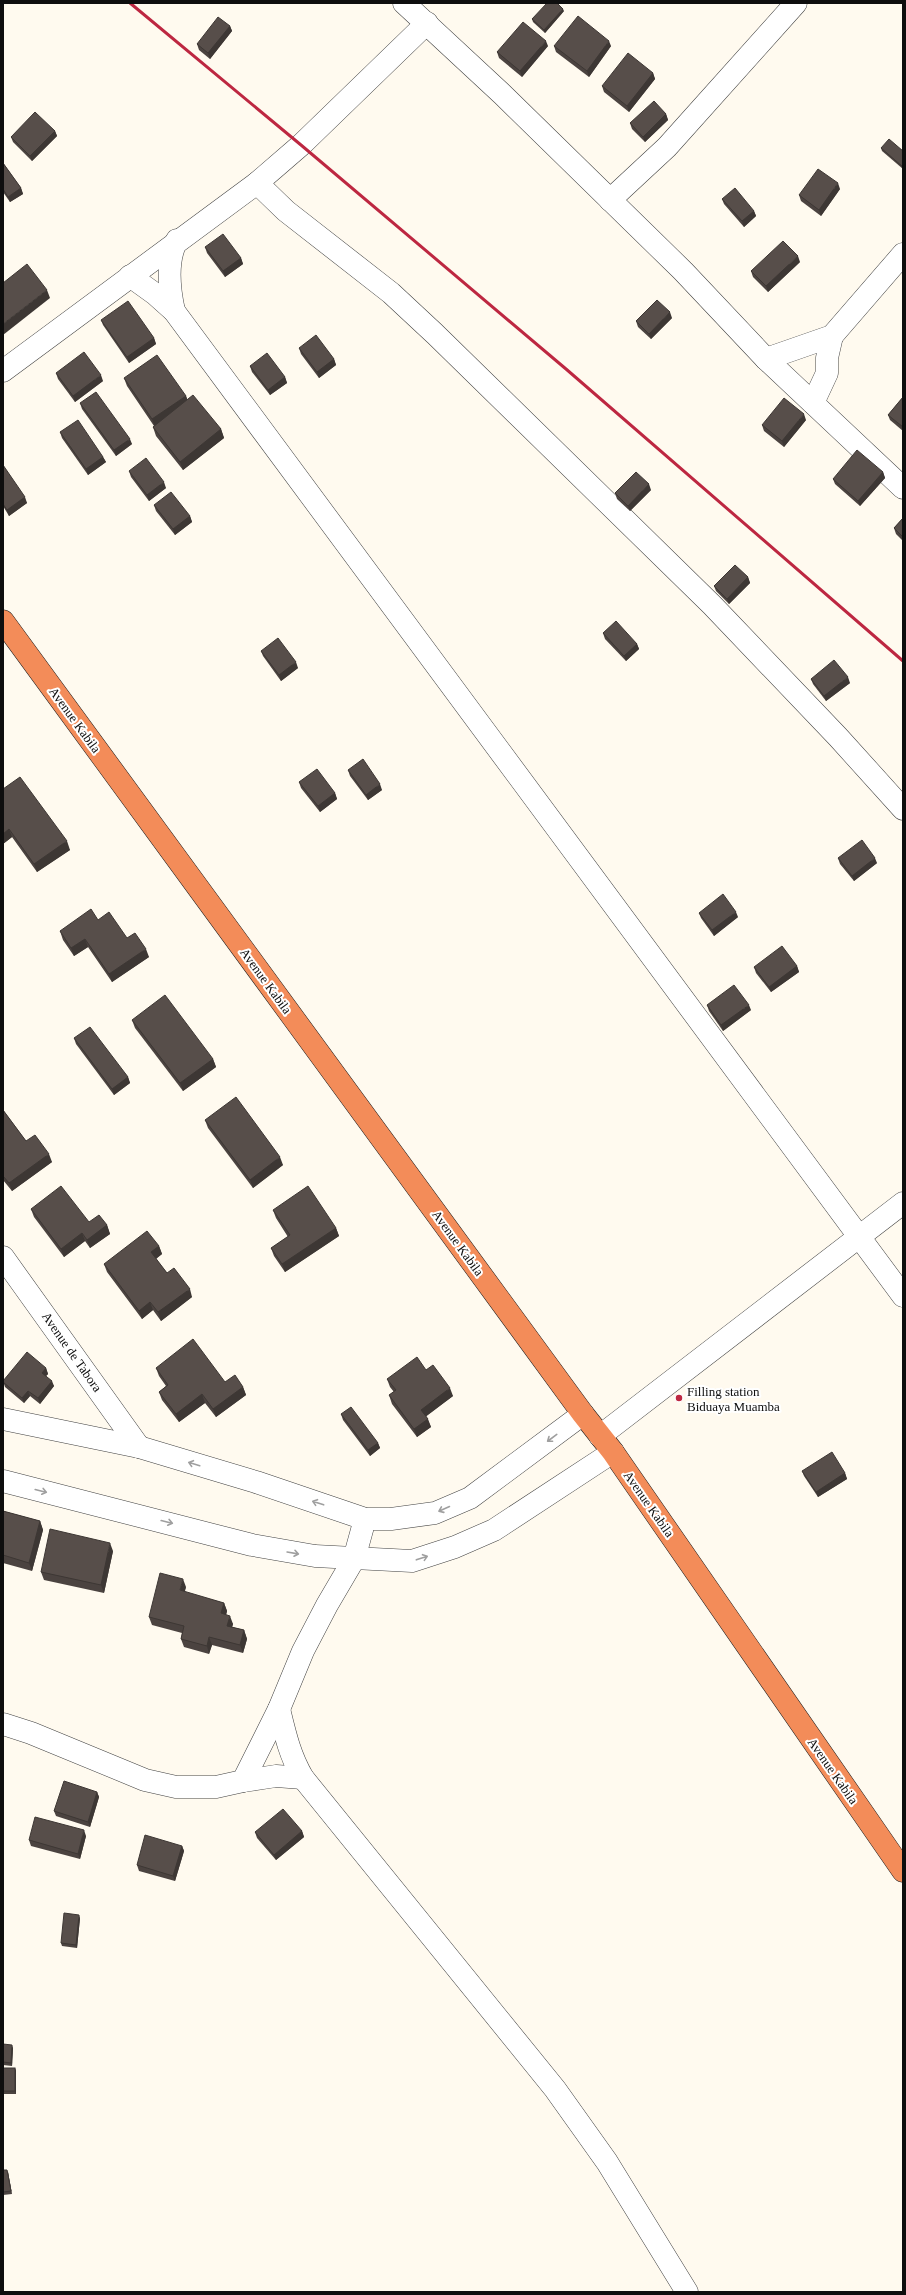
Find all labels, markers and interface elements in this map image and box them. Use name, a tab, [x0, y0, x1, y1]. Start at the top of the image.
street label: Avenue Kabila	[46, 684, 104, 756]
street label: Avenue Kabila	[237, 945, 295, 1017]
street label: Avenue Kabila	[429, 1207, 487, 1279]
street label: Avenue de Tabora	[39, 1309, 105, 1395]
place label: Filling station Biduaya Muamba	[687, 1384, 780, 1414]
marker: Filling station Biduaya Muamba	[674, 1393, 684, 1403]
one-way arrow	[546, 1434, 557, 1442]
one-way arrow	[187, 1460, 200, 1467]
street label: Avenue Kabila	[621, 1468, 677, 1540]
one-way arrow	[34, 1487, 47, 1495]
one-way arrow	[311, 1499, 324, 1506]
one-way arrow	[438, 1506, 450, 1513]
one-way arrow	[160, 1519, 173, 1527]
one-way arrow	[286, 1549, 299, 1557]
one-way arrow	[416, 1554, 429, 1561]
street label: Avenue Kabila	[805, 1735, 861, 1807]

